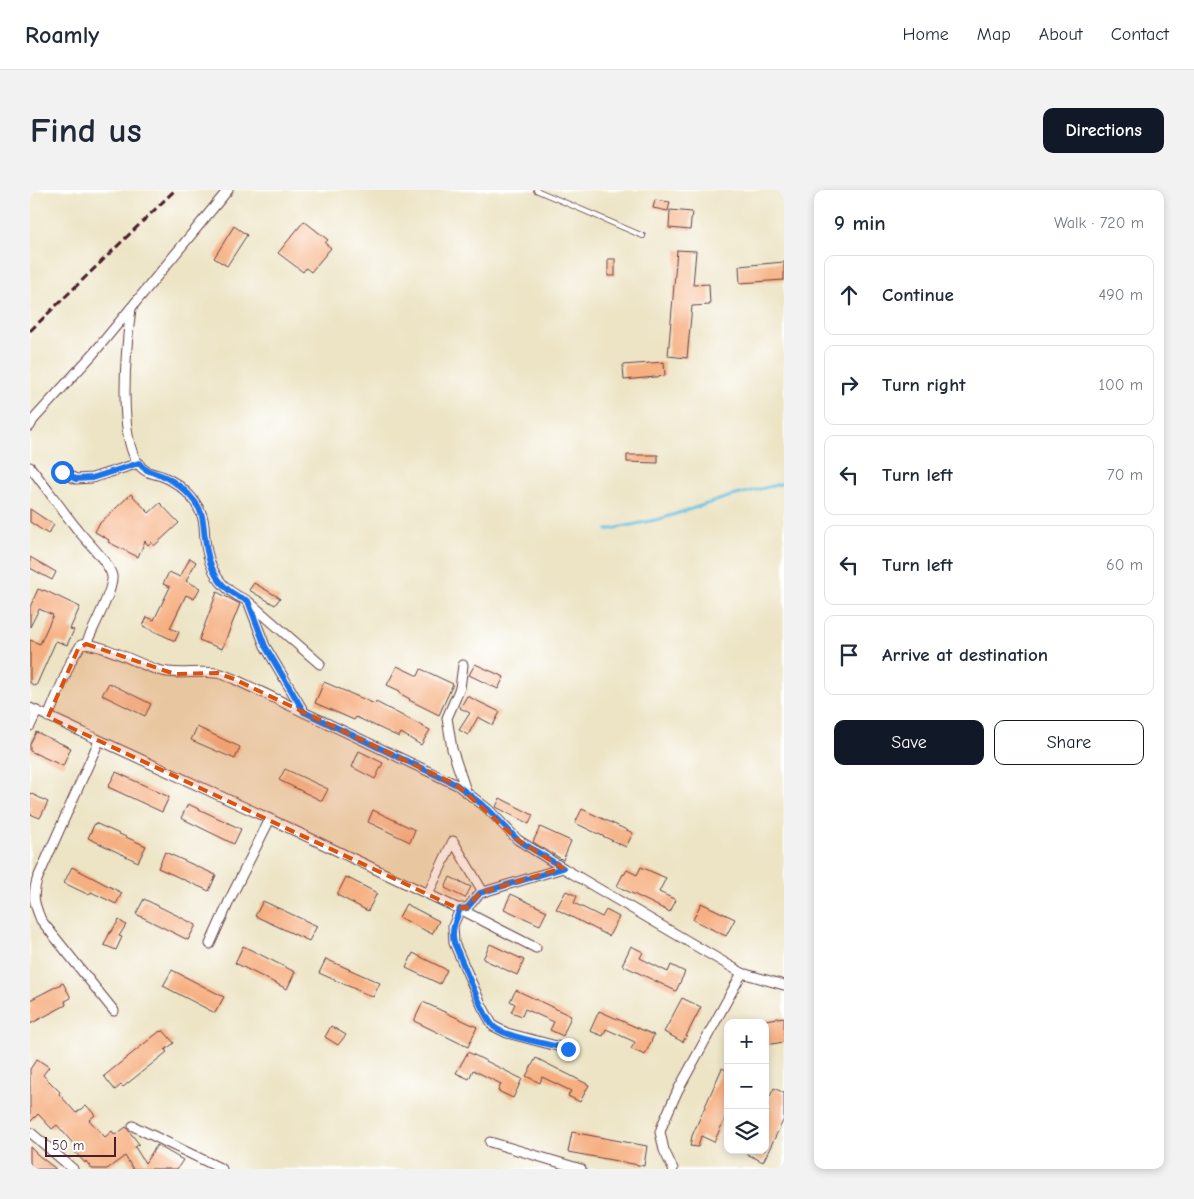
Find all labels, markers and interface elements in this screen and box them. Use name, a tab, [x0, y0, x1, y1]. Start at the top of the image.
text: Roamly	[25, 21, 99, 49]
text: Home	[902, 24, 949, 45]
text: Map	[977, 24, 1011, 45]
text: About	[1039, 24, 1083, 45]
text: Contact	[1111, 24, 1169, 45]
button: Directions	[1043, 108, 1164, 153]
text: Find us	[30, 110, 142, 151]
text: 9 min	[834, 211, 886, 235]
text: Walk · 720 m	[1054, 214, 1144, 232]
icon: ahead	[835, 281, 863, 309]
text: Continue	[882, 284, 954, 306]
text: 490 m	[1098, 286, 1143, 304]
icon: right	[835, 371, 863, 399]
text: Turn right	[882, 374, 966, 396]
text: 100 m	[1099, 376, 1143, 394]
route start	[51, 461, 74, 484]
icon: left	[835, 461, 863, 489]
text: Turn left	[882, 464, 953, 486]
text: 70 m	[1107, 466, 1143, 484]
icon: left	[835, 551, 863, 579]
text: Turn left	[882, 554, 953, 576]
text: 60 m	[1106, 556, 1143, 574]
icon: arrive	[835, 641, 863, 669]
text: Arrive at destination	[882, 644, 1048, 666]
button: Save	[834, 720, 984, 765]
button: Share	[994, 720, 1144, 765]
map controls	[724, 1019, 769, 1154]
button: +	[724, 1019, 769, 1064]
route end	[557, 1038, 580, 1061]
button: −	[724, 1064, 769, 1109]
button: layers	[724, 1109, 769, 1154]
scale bar	[45, 1134, 116, 1157]
text: 50 m	[52, 1137, 84, 1154]

